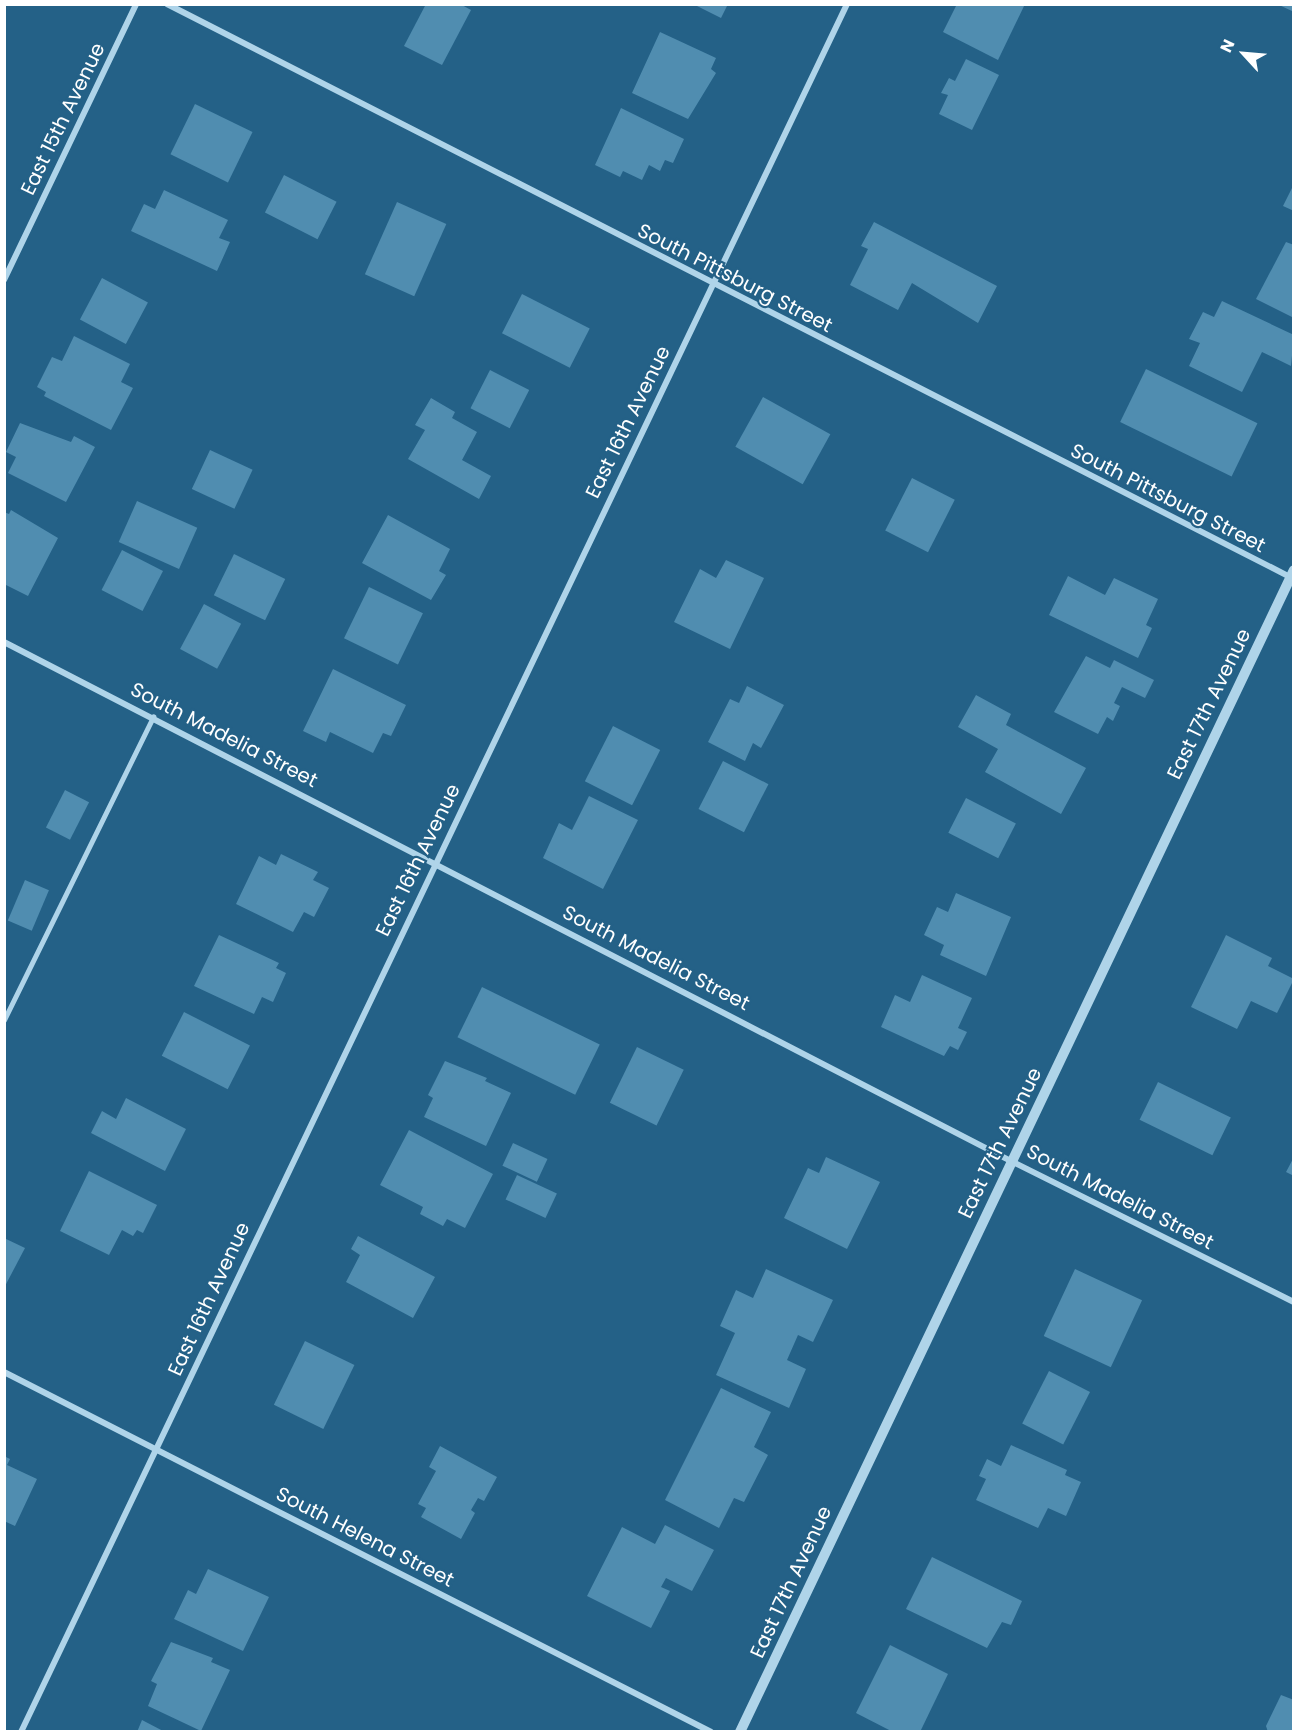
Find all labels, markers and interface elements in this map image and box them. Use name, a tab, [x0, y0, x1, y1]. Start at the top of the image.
north arrow	[1214, 24, 1274, 84]
text: N	[1214, 35, 1240, 56]
street label: East 15th Avenue	[16, 39, 110, 199]
street label: South Pittsburg Street	[634, 218, 836, 338]
street label: East 16th Avenue	[581, 342, 675, 502]
street label: South Pittsburg Street	[1067, 438, 1269, 558]
street label: East 17th Avenue	[1162, 625, 1256, 783]
street label: South Madelia Street	[126, 677, 322, 793]
street label: East 16th Avenue	[371, 780, 465, 940]
street label: South Madelia Street	[558, 900, 754, 1016]
street label: East 17th Avenue	[953, 1064, 1047, 1222]
street label: South Madelia Street	[1022, 1139, 1218, 1255]
street label: East 16th Avenue	[163, 1218, 255, 1380]
street label: South Helena Street	[272, 1482, 458, 1592]
street label: East 17th Avenue	[745, 1502, 837, 1662]

